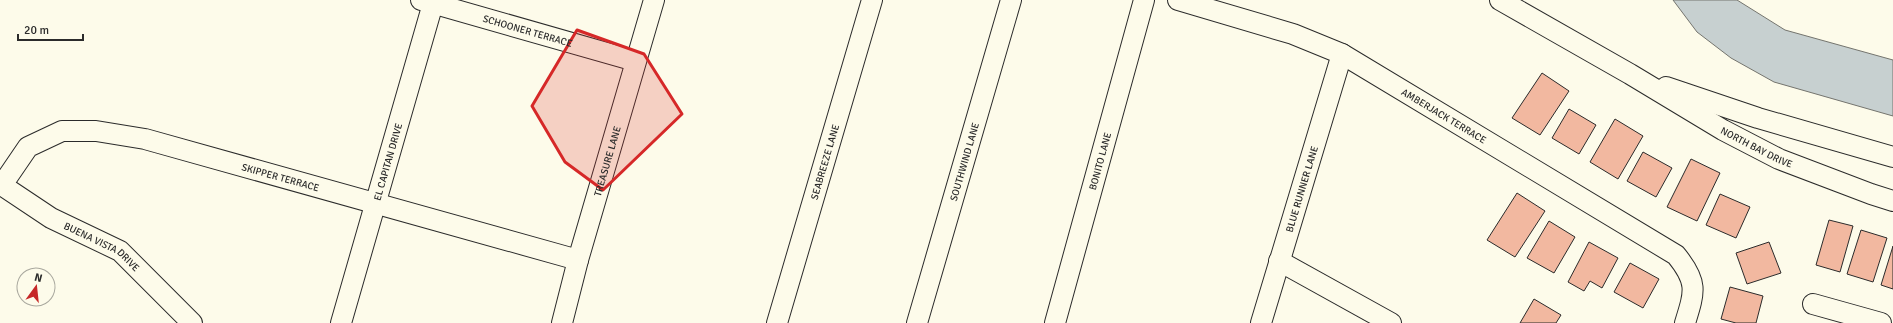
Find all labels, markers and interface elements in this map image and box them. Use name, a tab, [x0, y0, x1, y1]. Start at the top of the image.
street label: SCHOONER TERRACE	[481, 13, 574, 50]
scale bar	[18, 16, 83, 42]
text: 20 m	[24, 23, 49, 38]
street label: AMBERJACK TERRACE	[1399, 86, 1488, 147]
street label: EL CAPITAN DRIVE	[372, 121, 405, 202]
street label: SOUTHWIND LANE	[948, 121, 982, 203]
street label: SEABREEZE LANE	[809, 123, 842, 201]
street label: TREASURE LANE	[592, 125, 624, 198]
street label: NORTH BAY DRIVE	[1718, 125, 1794, 171]
street label: BONITO LANE	[1087, 131, 1114, 192]
street label: BLUE RUNNER LANE	[1284, 144, 1321, 234]
street label: SKIPPER TERRACE	[240, 161, 321, 194]
street label: BUENA VISTA DRIVE	[62, 220, 142, 274]
north arrow	[16, 267, 56, 307]
text: N	[33, 271, 44, 285]

